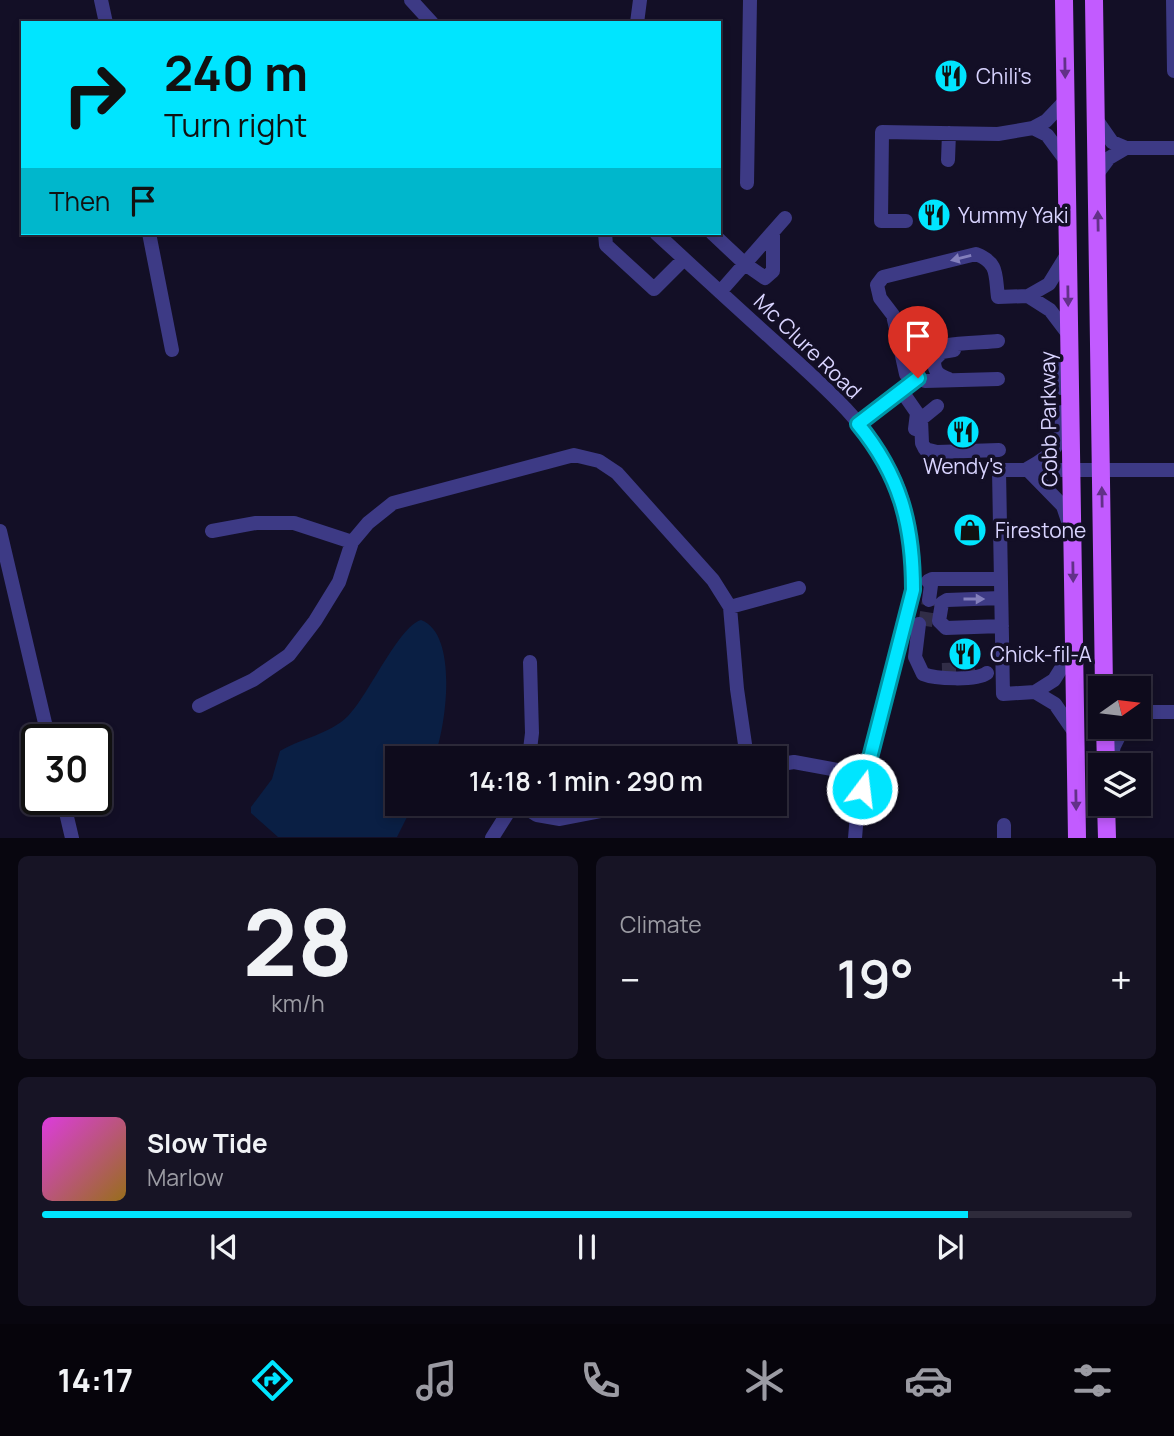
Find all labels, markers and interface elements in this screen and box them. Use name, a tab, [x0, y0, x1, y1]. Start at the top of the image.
text: 240 m	[164, 39, 308, 106]
icon: right	[49, 49, 140, 140]
restaurant icon: Chili's	[932, 57, 970, 95]
one-way arrow	[1059, 57, 1071, 79]
place label: Chili's	[976, 62, 1031, 90]
text: Turn right	[164, 103, 307, 147]
icon: arrive	[124, 182, 162, 220]
text: Then	[49, 183, 110, 219]
restaurant icon: Yummy Yaki	[915, 196, 953, 234]
place label: Yummy Yaki	[958, 201, 1069, 229]
one-way arrow	[1092, 209, 1103, 231]
one-way arrow	[950, 253, 972, 264]
one-way arrow	[1063, 285, 1074, 307]
street label: Mc Clure Road	[748, 287, 868, 405]
pin	[888, 306, 948, 378]
icon: arrive	[899, 317, 937, 355]
street label: Cobb Parkway	[1033, 351, 1063, 487]
restaurant icon: Wendy's	[944, 413, 982, 451]
place label: Wendy's	[923, 452, 1003, 480]
one-way arrow	[1096, 486, 1108, 508]
shop icon: Firestone	[951, 511, 989, 549]
place label: Firestone	[995, 516, 1086, 544]
one-way arrow	[1067, 561, 1079, 583]
one-way arrow	[964, 593, 986, 604]
restaurant icon: Chick-fil-A	[946, 635, 984, 673]
place label: Chick-fil-A	[990, 640, 1092, 668]
north arrow	[1088, 676, 1152, 738]
map controls	[1088, 676, 1151, 816]
speed limit sign: 30	[21, 724, 112, 815]
position arrow	[825, 752, 899, 826]
button: layers	[1088, 753, 1151, 816]
text: 14:18 · 1 min · 290 m	[469, 763, 703, 799]
one-way arrow	[1070, 789, 1082, 811]
text: 28	[243, 879, 353, 1003]
text: Climate	[620, 908, 702, 940]
text: 19°	[836, 943, 914, 1014]
text: −	[620, 953, 641, 1005]
text: +	[1110, 953, 1132, 1005]
text: km/h	[271, 987, 325, 1019]
text: Slow Tide	[147, 1125, 268, 1161]
text: Marlow	[147, 1161, 224, 1193]
icon: previous	[205, 1228, 243, 1266]
icon: pause	[568, 1228, 606, 1266]
icon: next	[931, 1228, 969, 1266]
icon: directions	[248, 1356, 297, 1405]
icon: music	[412, 1356, 461, 1405]
icon: phone	[576, 1356, 625, 1405]
icon: climate	[740, 1356, 789, 1405]
icon: car	[904, 1356, 953, 1405]
icon: filters	[1068, 1356, 1117, 1405]
text: 14:17	[57, 1358, 133, 1402]

